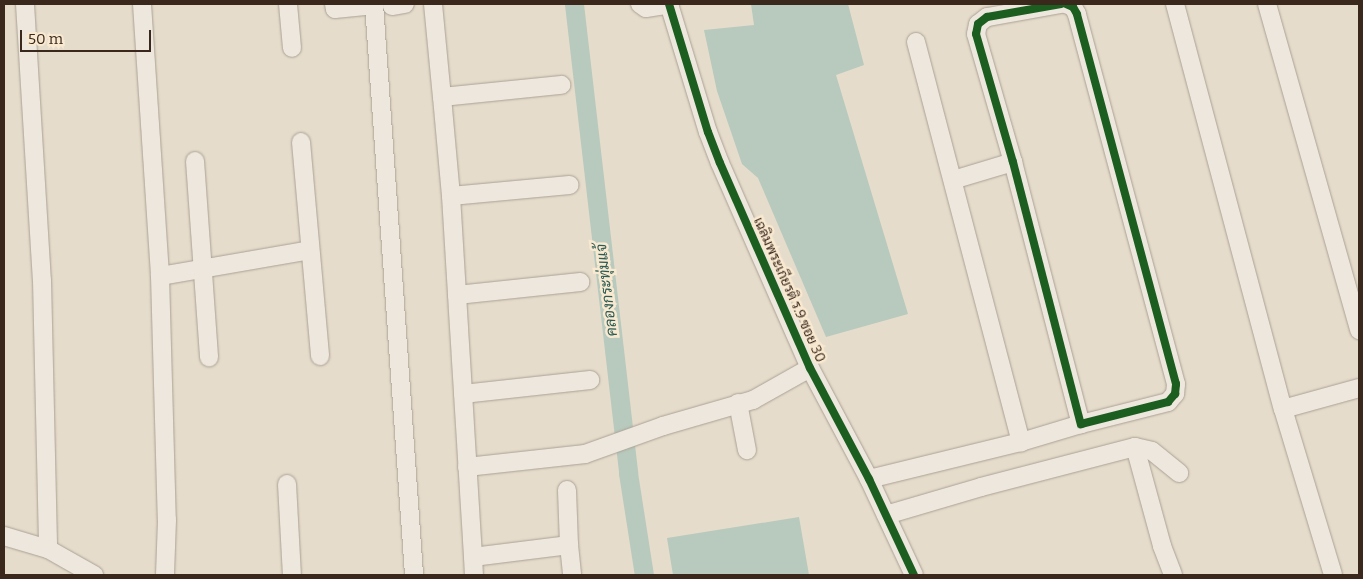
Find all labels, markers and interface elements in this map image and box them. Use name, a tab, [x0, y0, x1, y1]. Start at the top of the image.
scale bar	[22, 20, 154, 52]
text: 50 m	[28, 30, 63, 48]
street label: เฉลิมพระเกียรติ ร.9 ซอย 30	[749, 215, 829, 365]
water label: คลองกระทุ่มแจ้	[592, 243, 622, 337]

